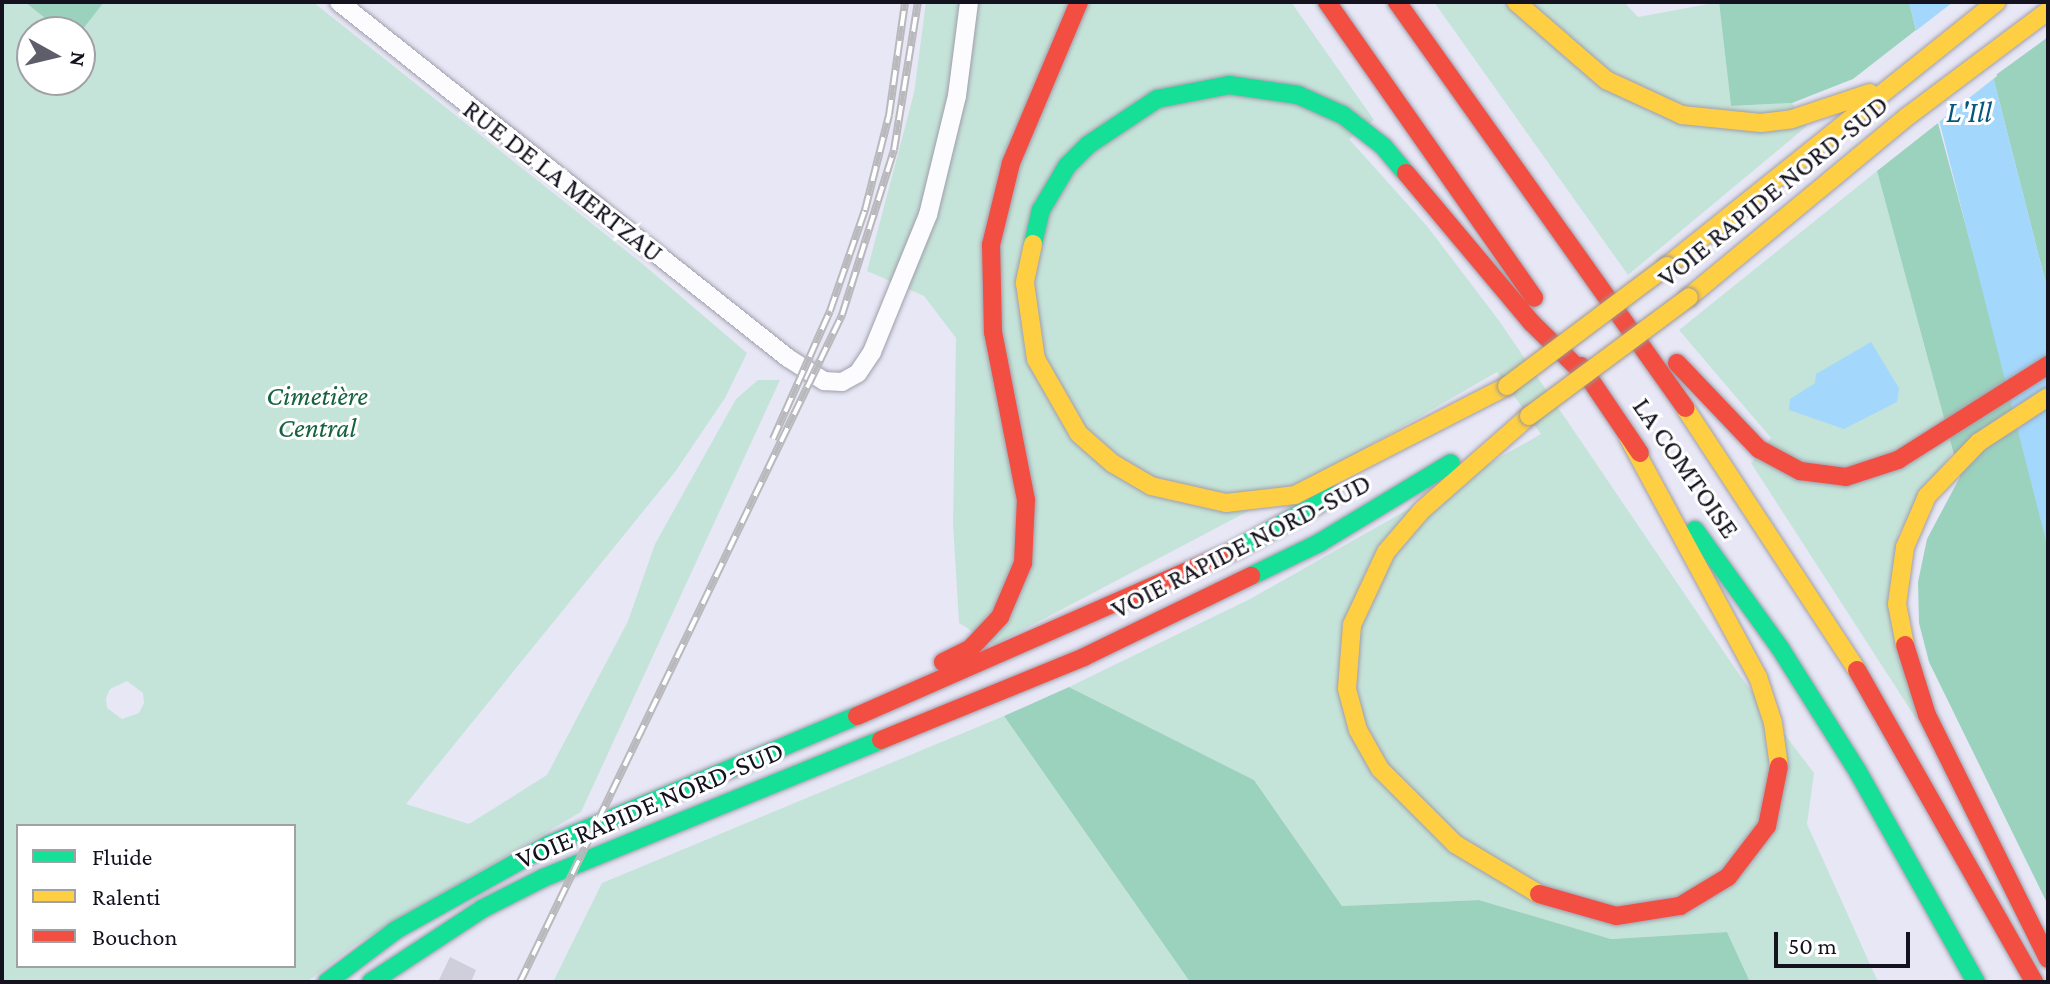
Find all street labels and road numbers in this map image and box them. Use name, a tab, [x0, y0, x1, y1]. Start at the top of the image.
street label: VOIE RAPIDE NORD-SUD	[1651, 88, 1895, 294]
street label: RUE DE LA MERTZAU	[456, 92, 670, 270]
street label: LA COMTOISE	[1625, 391, 1747, 545]
street label: VOIE RAPIDE NORD-SUD	[1105, 466, 1377, 626]
street label: VOIE RAPIDE NORD-SUD	[511, 733, 789, 877]

